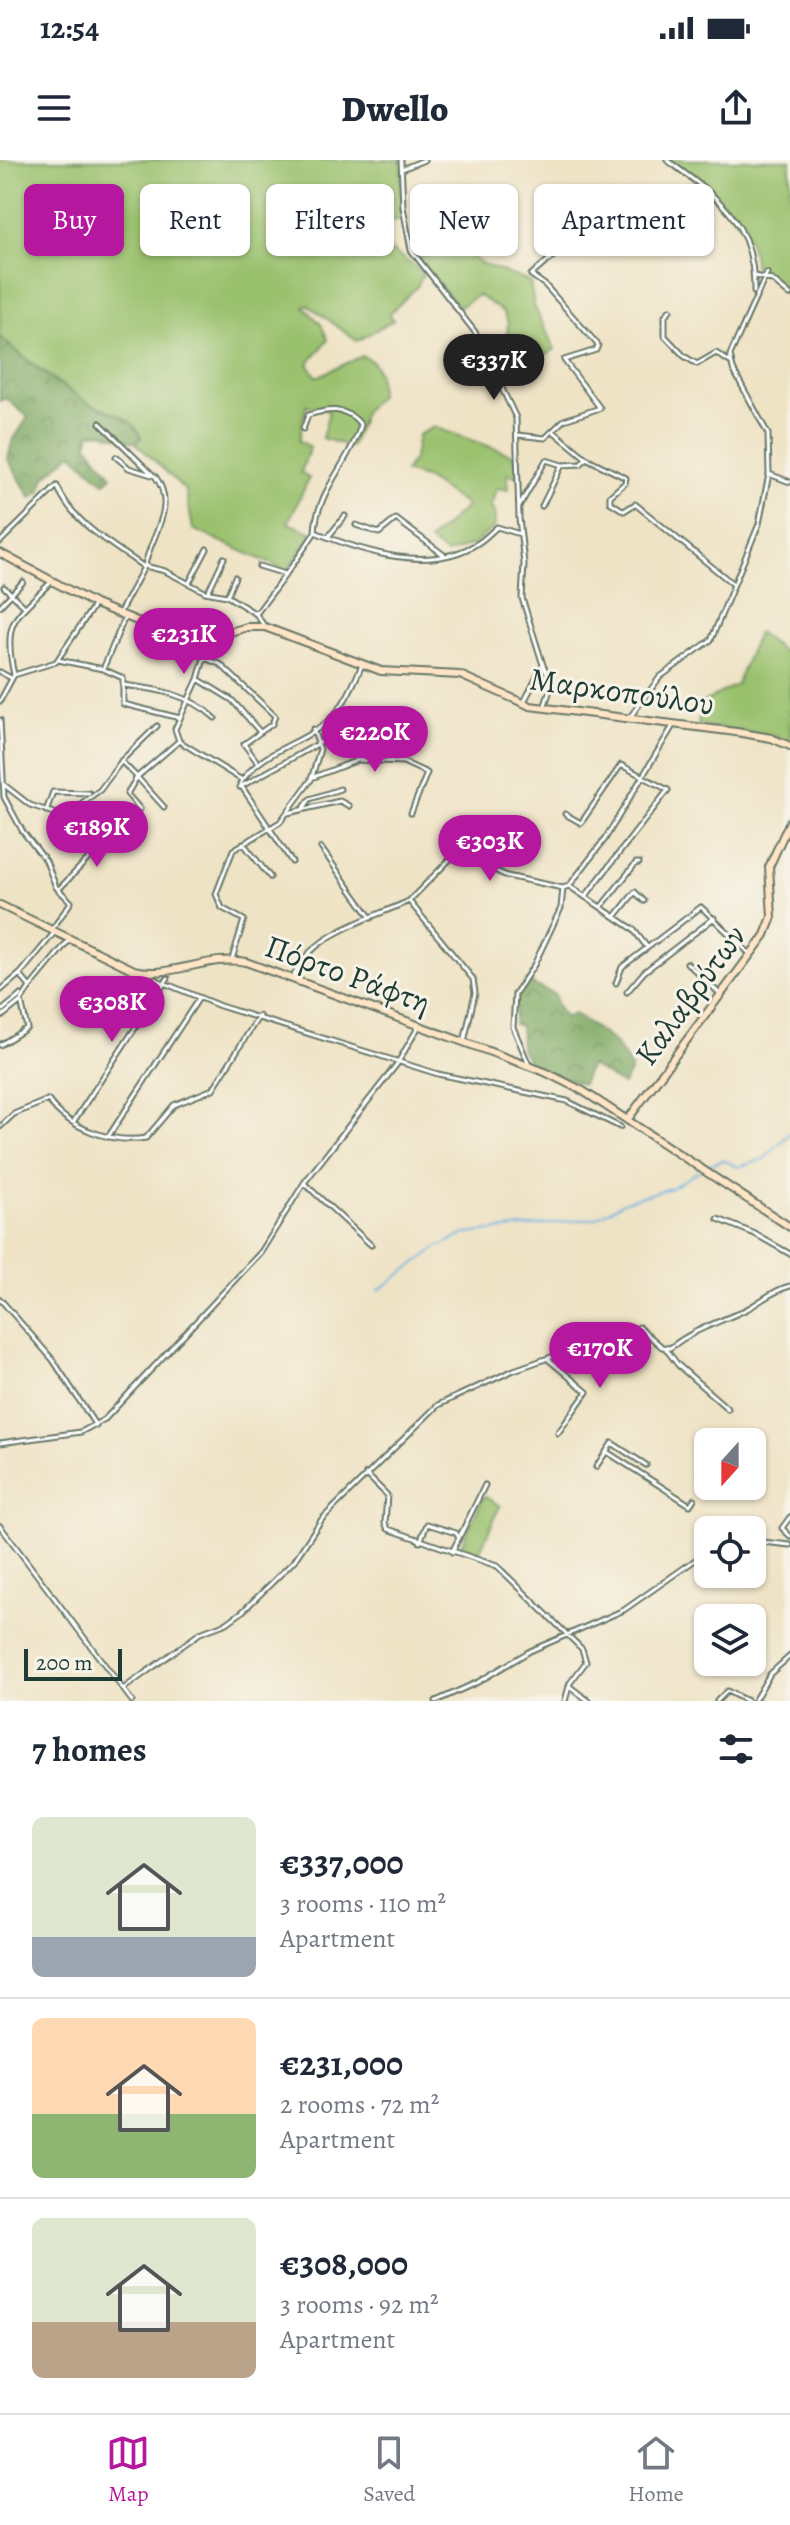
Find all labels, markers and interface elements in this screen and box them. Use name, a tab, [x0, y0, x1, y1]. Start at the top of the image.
text: 12:54	[40, 8, 99, 48]
text: Dwello	[341, 84, 449, 133]
icon: menu	[32, 86, 76, 130]
icon: share	[714, 86, 758, 130]
chip: Buy	[24, 184, 124, 256]
chip: Rent	[140, 184, 250, 256]
chip: Filters	[266, 184, 394, 256]
chip: New	[410, 184, 518, 256]
chip: Apartment	[534, 184, 714, 256]
pin: €337K	[438, 334, 550, 402]
text: €337K	[461, 342, 527, 377]
pin: €231K	[128, 608, 240, 676]
text: €231K	[151, 616, 217, 651]
street label: Μαρκοπούλου	[527, 656, 717, 726]
pin: €220K	[319, 706, 431, 774]
text: €220K	[340, 714, 410, 749]
pin: €189K	[41, 801, 153, 869]
text: €189K	[64, 809, 130, 844]
pin: €303K	[434, 815, 546, 883]
text: €303K	[456, 823, 524, 858]
street label: Καλαβρύτων	[624, 916, 756, 1074]
street label: Πόρτο Ράφτη	[259, 924, 437, 1024]
pin: €308K	[56, 976, 168, 1044]
text: €308K	[78, 984, 146, 1019]
pin: €170K	[544, 1322, 656, 1390]
text: €170K	[567, 1330, 633, 1365]
north arrow	[694, 1428, 766, 1500]
map controls	[694, 1428, 766, 1676]
button: locate	[694, 1516, 766, 1588]
button: layers	[694, 1604, 766, 1676]
scale bar	[24, 1645, 122, 1681]
text: 200 m	[36, 1648, 93, 1678]
text: 7 homes	[32, 1726, 147, 1773]
icon: filters	[714, 1727, 758, 1771]
text: €337,000	[280, 1839, 404, 1886]
icon: home	[96, 1849, 192, 1945]
text: 3 rooms · 110 m²	[280, 1886, 446, 1921]
text: Apartment	[280, 1921, 395, 1956]
text: €231,000	[280, 2040, 403, 2087]
icon: home	[96, 2050, 192, 2146]
text: 2 rooms · 72 m²	[280, 2087, 439, 2122]
text: Apartment	[280, 2122, 395, 2157]
text: €308,000	[280, 2240, 408, 2287]
icon: home	[96, 2250, 192, 2346]
text: 3 rooms · 92 m²	[280, 2287, 439, 2322]
text: Apartment	[280, 2322, 395, 2357]
tab: Map	[106, 2431, 150, 2509]
tab: Saved	[363, 2431, 415, 2509]
tab: Home	[628, 2431, 684, 2509]

